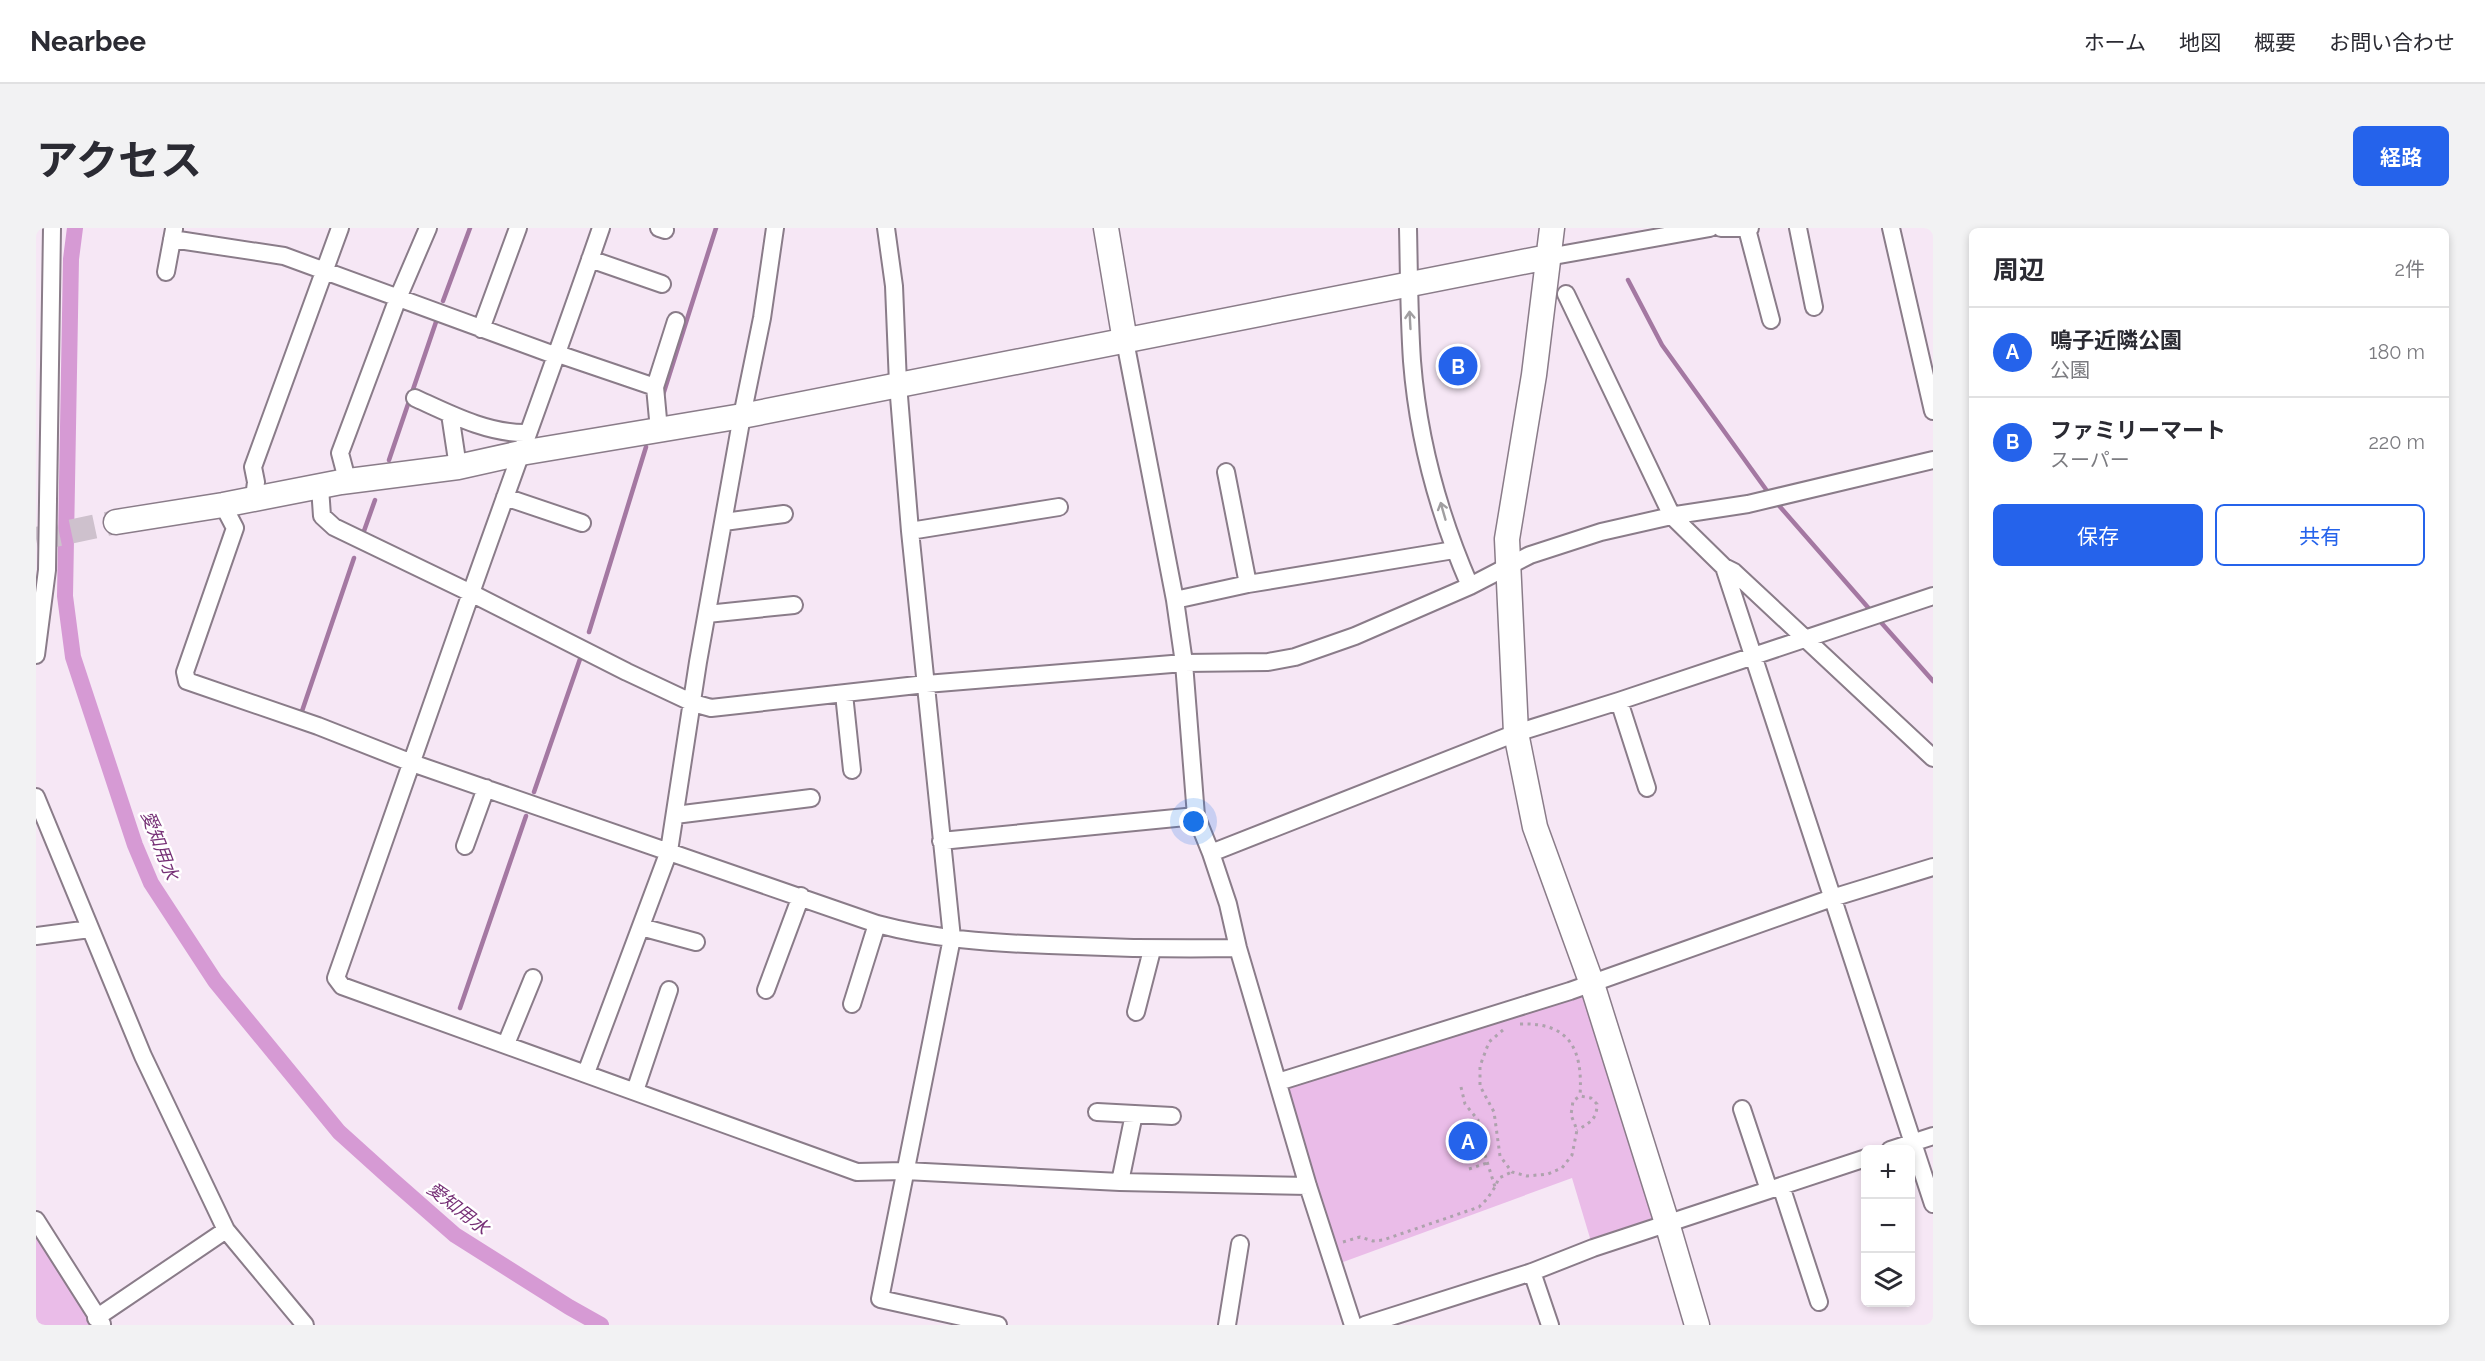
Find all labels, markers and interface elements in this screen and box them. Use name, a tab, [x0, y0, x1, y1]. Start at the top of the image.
text: Nearbee	[30, 25, 146, 58]
text: ホーム	[2084, 30, 2146, 55]
text: 地図	[2179, 30, 2221, 55]
text: 概要	[2254, 30, 2296, 55]
text: お問い合わせ	[2329, 30, 2455, 55]
button: 経路	[2353, 126, 2449, 186]
text: アクセス	[36, 136, 202, 185]
text: 周辺	[1993, 255, 2045, 285]
text: 2件	[2395, 257, 2425, 281]
one-way arrow	[1405, 310, 1416, 330]
text: 鳴子近隣公園	[2050, 327, 2182, 353]
text: A	[2006, 340, 2019, 364]
text: 180 m	[2369, 340, 2425, 364]
pin: B	[1438, 344, 1478, 388]
text: 公園	[2050, 358, 2090, 382]
text: ファミリーマート	[2050, 417, 2226, 443]
text: B	[2006, 430, 2019, 454]
text: 220 m	[2368, 430, 2425, 454]
text: スーパー	[2050, 448, 2130, 472]
one-way arrow	[1437, 502, 1448, 521]
button: 保存	[1993, 504, 2203, 566]
button: 共有	[2215, 504, 2425, 566]
your location	[1179, 807, 1208, 836]
water label: 愛知用水	[137, 808, 183, 884]
pin: A	[1448, 1118, 1488, 1164]
map controls	[1861, 1145, 1915, 1307]
button: +	[1861, 1145, 1915, 1199]
water label: 愛知用水	[423, 1178, 494, 1240]
button: −	[1861, 1199, 1915, 1253]
button: layers	[1861, 1253, 1915, 1307]

